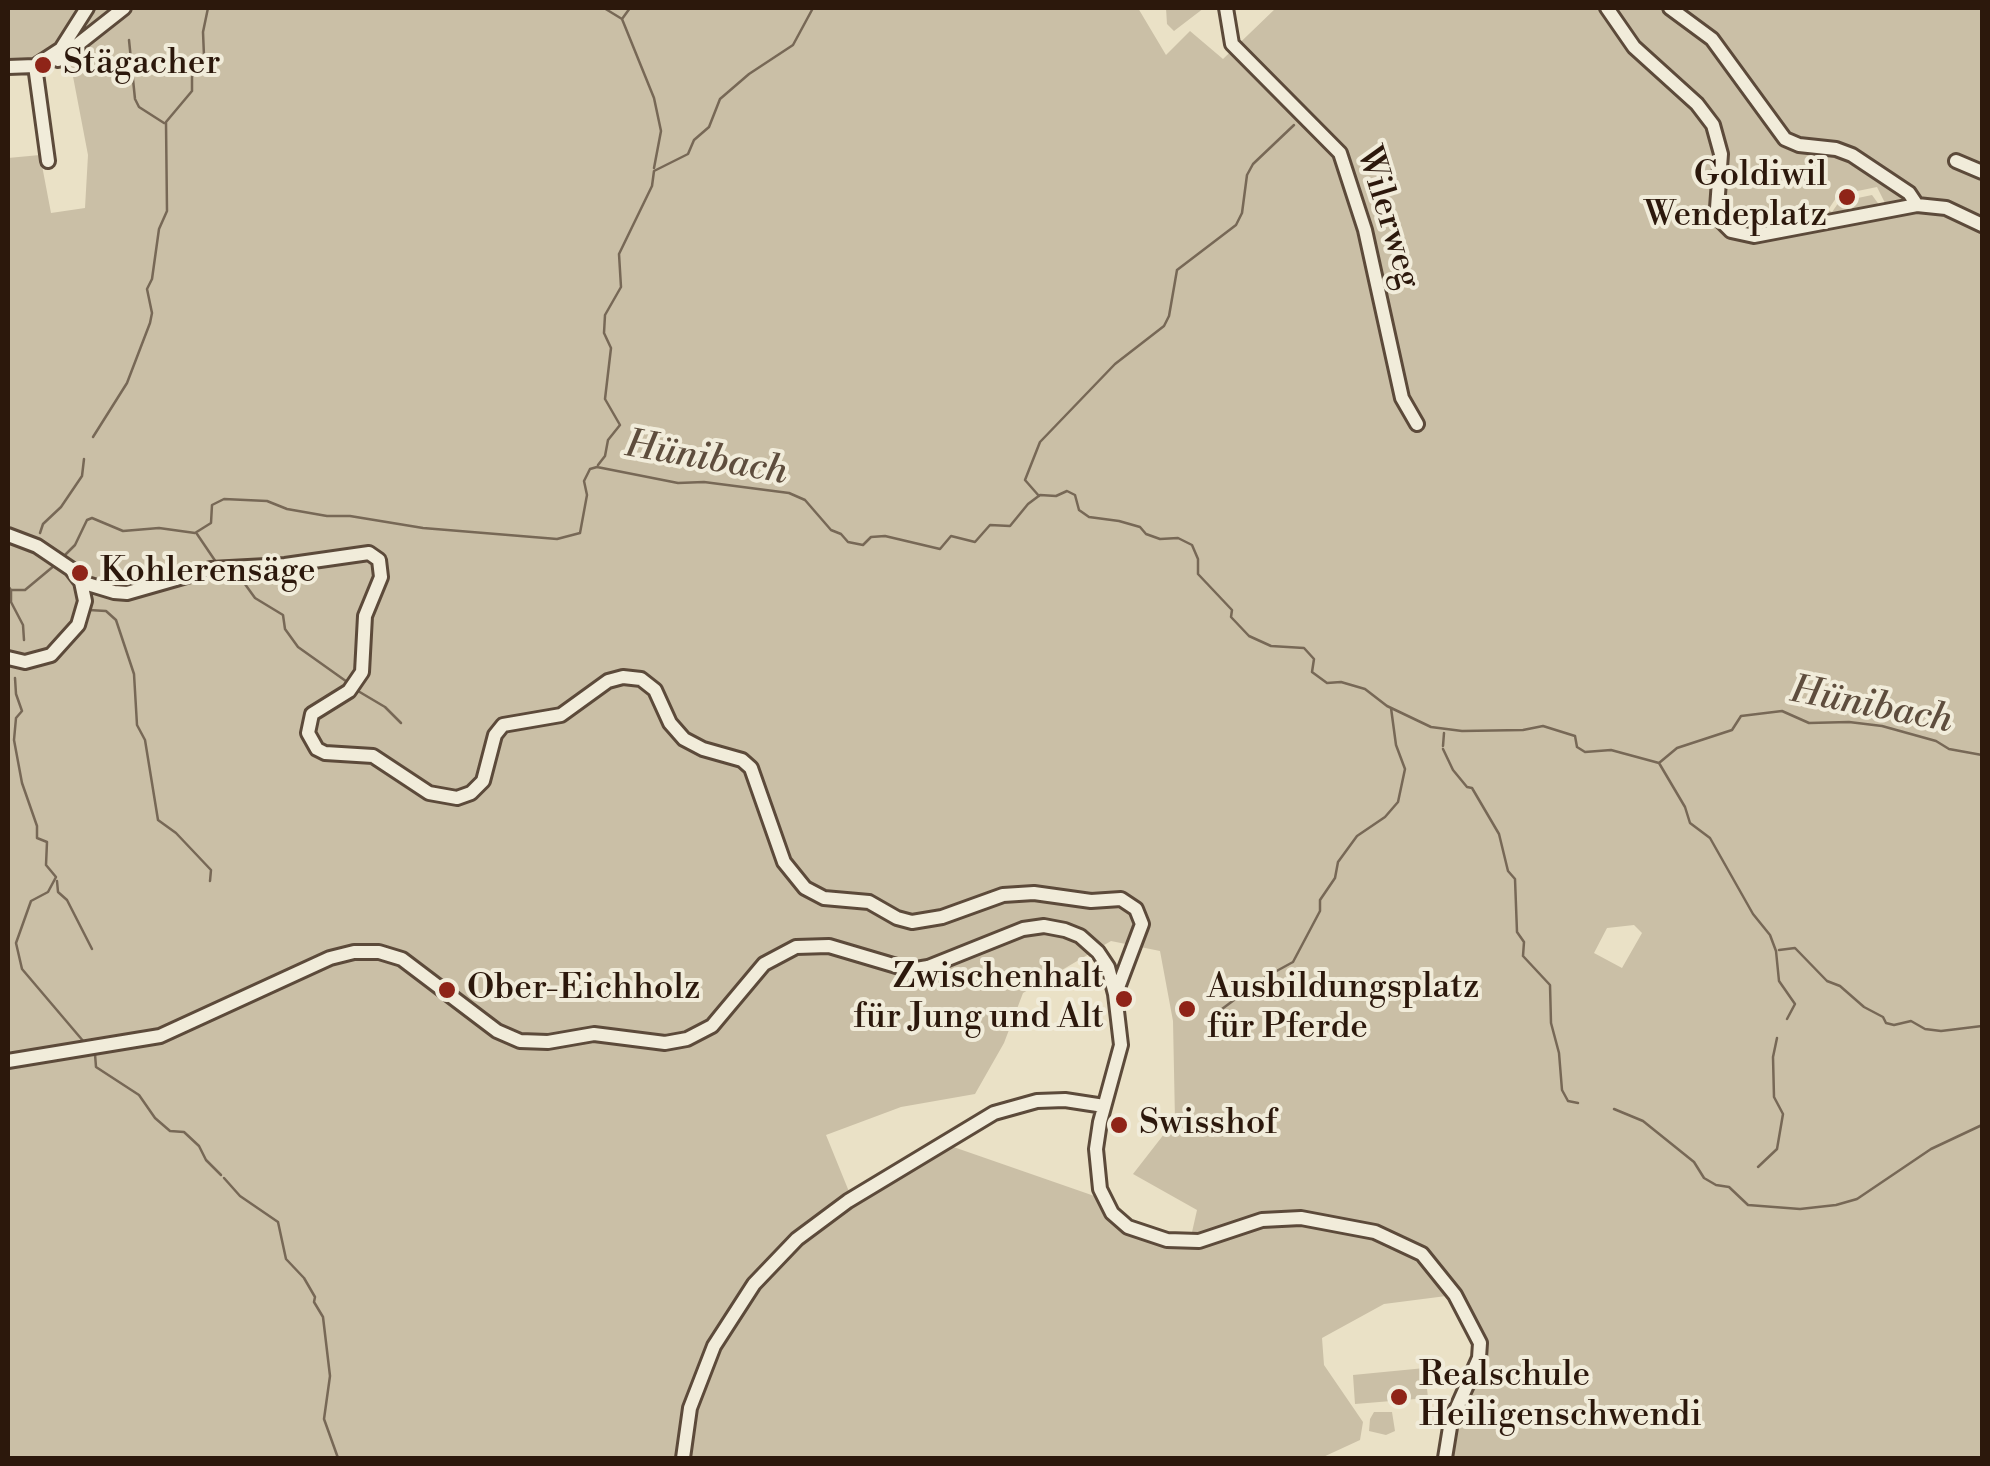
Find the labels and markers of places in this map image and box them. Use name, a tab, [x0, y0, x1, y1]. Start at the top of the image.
place label: Stägacher	[63, 44, 221, 86]
marker: Stägacher	[32, 54, 54, 76]
place label: Goldiwil Wendeplatz	[1644, 156, 1827, 238]
marker: Goldiwil Wendeplatz	[1836, 186, 1858, 208]
place label: Kohlerensäge	[100, 552, 316, 594]
marker: Kohlerensäge	[69, 562, 91, 584]
place label: Zwischenhalt für Jung und Alt	[853, 958, 1104, 1040]
place label: Ausbildungsplatz für Pferde	[1207, 968, 1480, 1050]
place label: Ober-Eichholz	[467, 969, 701, 1011]
marker: Ober-Eichholz	[436, 979, 458, 1001]
marker: Zwischenhalt für Jung und Alt	[1113, 988, 1135, 1010]
marker: Ausbildungsplatz für Pferde	[1176, 998, 1198, 1020]
place label: Swisshof	[1139, 1104, 1278, 1146]
marker: Swisshof	[1108, 1114, 1130, 1136]
place label: Realschule Heiligenschwendi	[1419, 1356, 1702, 1438]
marker: Realschule Heiligenschwendi	[1388, 1386, 1410, 1408]

